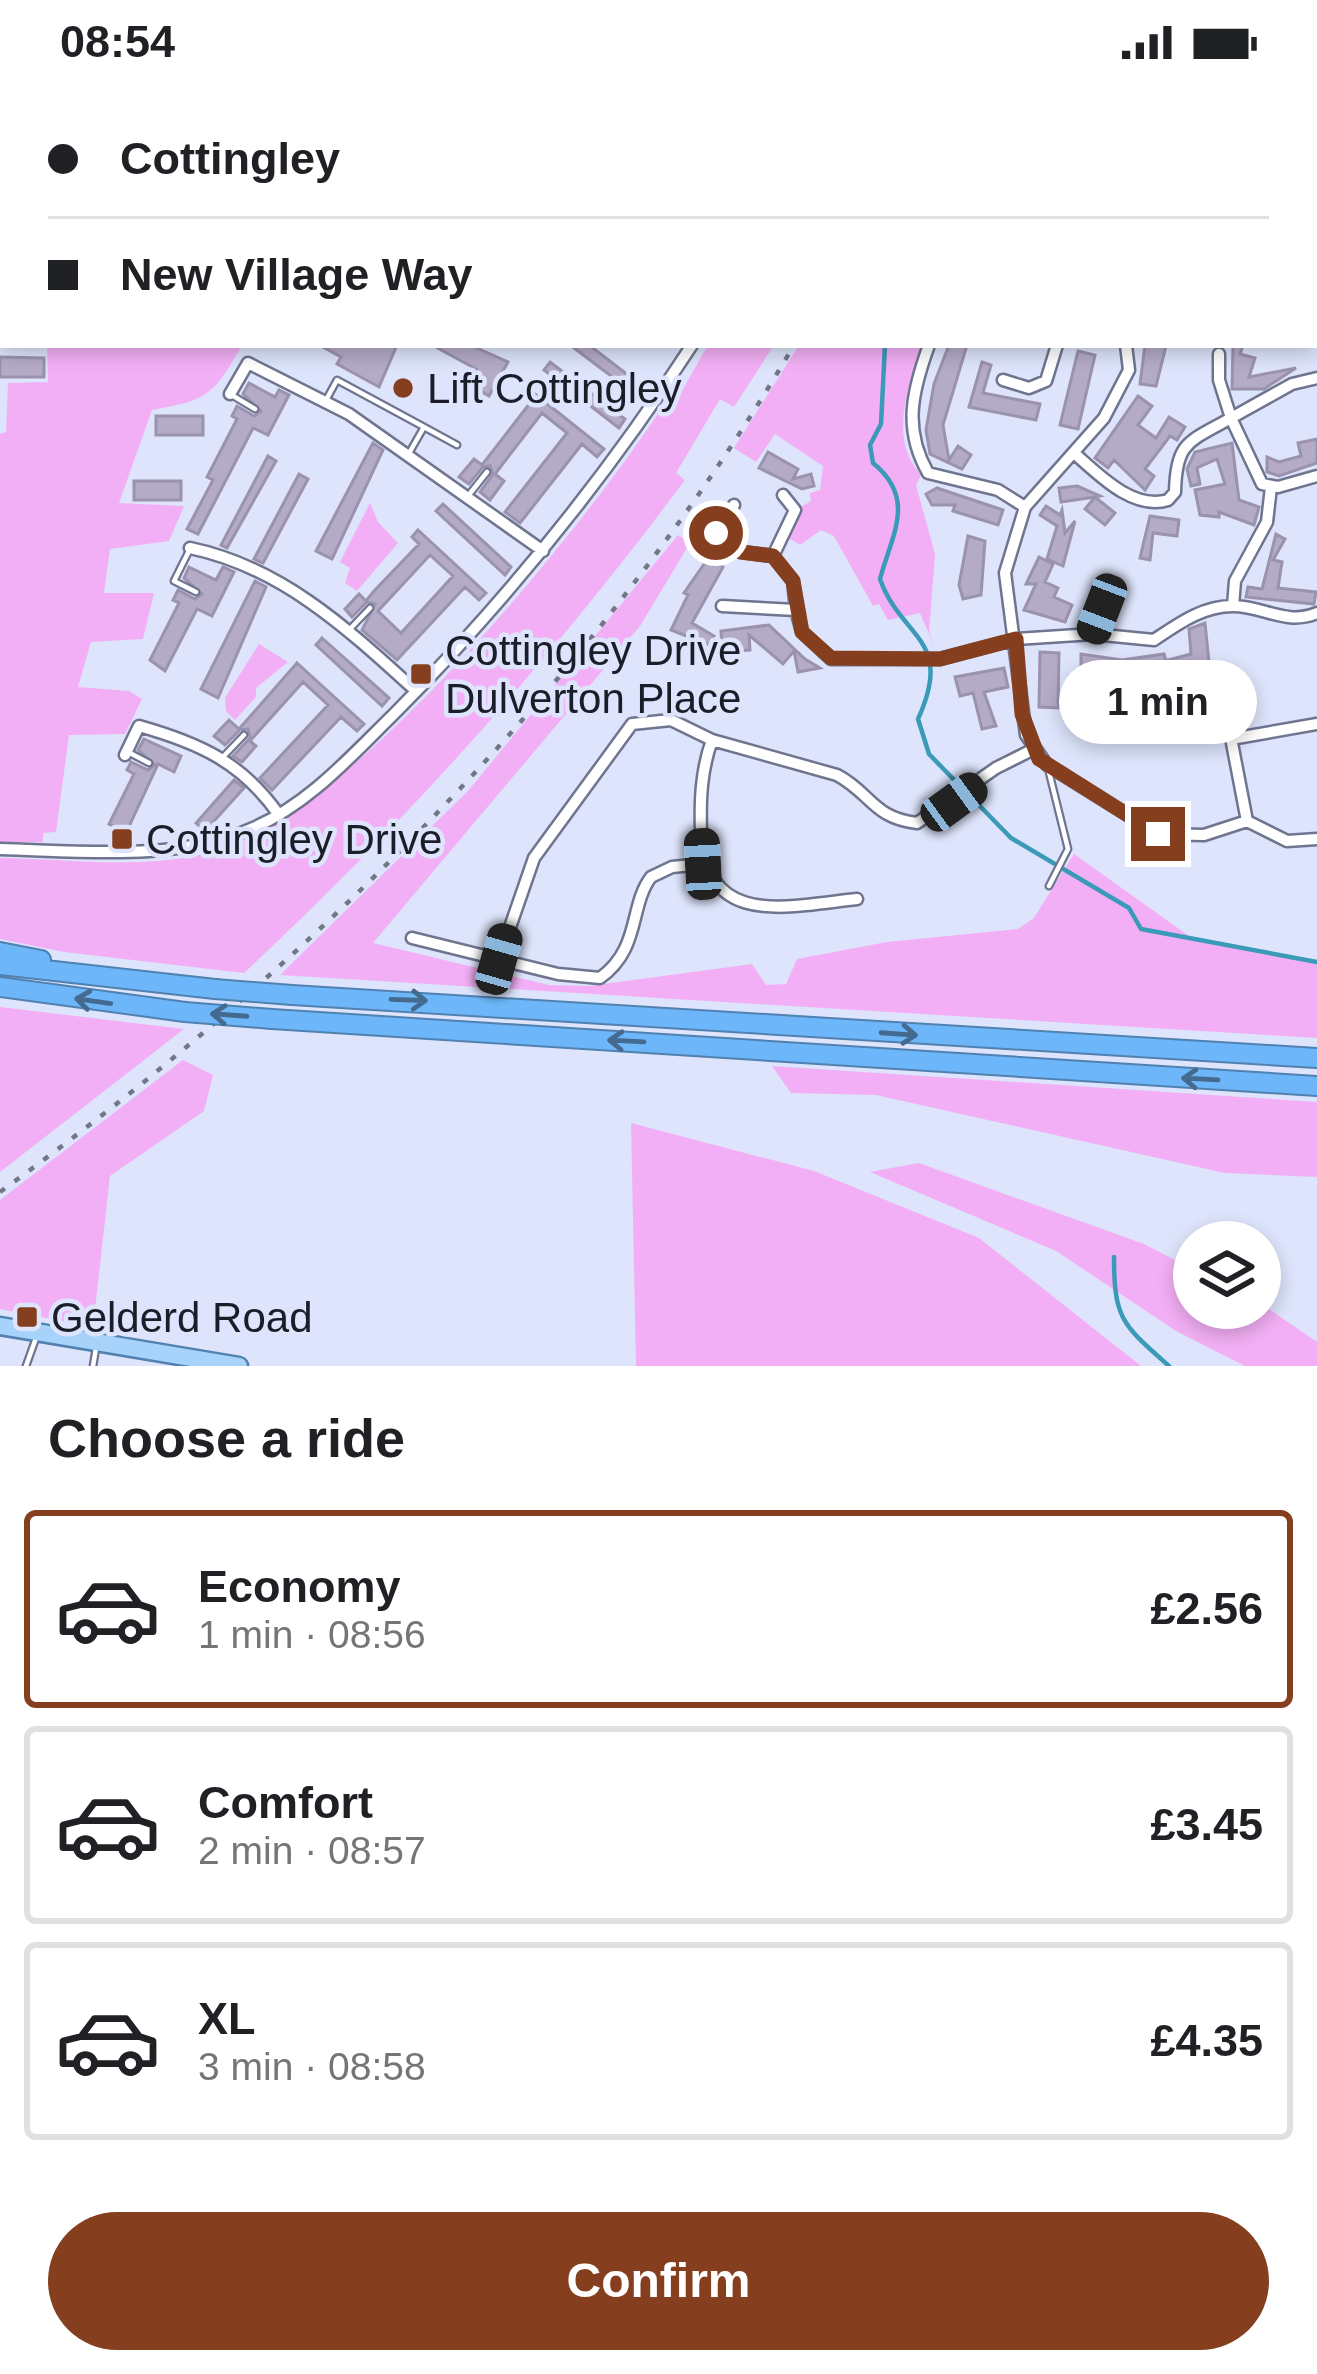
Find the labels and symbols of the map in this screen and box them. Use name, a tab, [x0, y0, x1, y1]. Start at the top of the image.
place label: Lift Cottingley	[427, 365, 681, 412]
marker: Lift Cottingley	[390, 375, 416, 401]
route start	[689, 506, 743, 560]
car	[1072, 569, 1132, 649]
place label: Cottingley Drive Dulverton Place	[445, 627, 741, 722]
callout: 1 min	[1059, 660, 1257, 744]
marker: Cottingley Drive Dulverton Place	[408, 661, 434, 687]
car	[914, 766, 994, 838]
route end	[1131, 807, 1185, 861]
place label: Cottingley Drive	[146, 816, 442, 863]
marker: Cottingley Drive	[109, 826, 135, 852]
car	[683, 827, 723, 901]
car	[472, 919, 526, 999]
one-way arrow	[389, 989, 428, 1012]
one-way arrow	[74, 990, 113, 1012]
one-way arrow	[210, 1004, 249, 1027]
one-way arrow	[879, 1022, 918, 1045]
one-way arrow	[607, 1029, 646, 1052]
one-way arrow	[1181, 1067, 1220, 1090]
place label: Gelderd Road	[51, 1294, 313, 1341]
marker: Gelderd Road	[14, 1304, 40, 1330]

